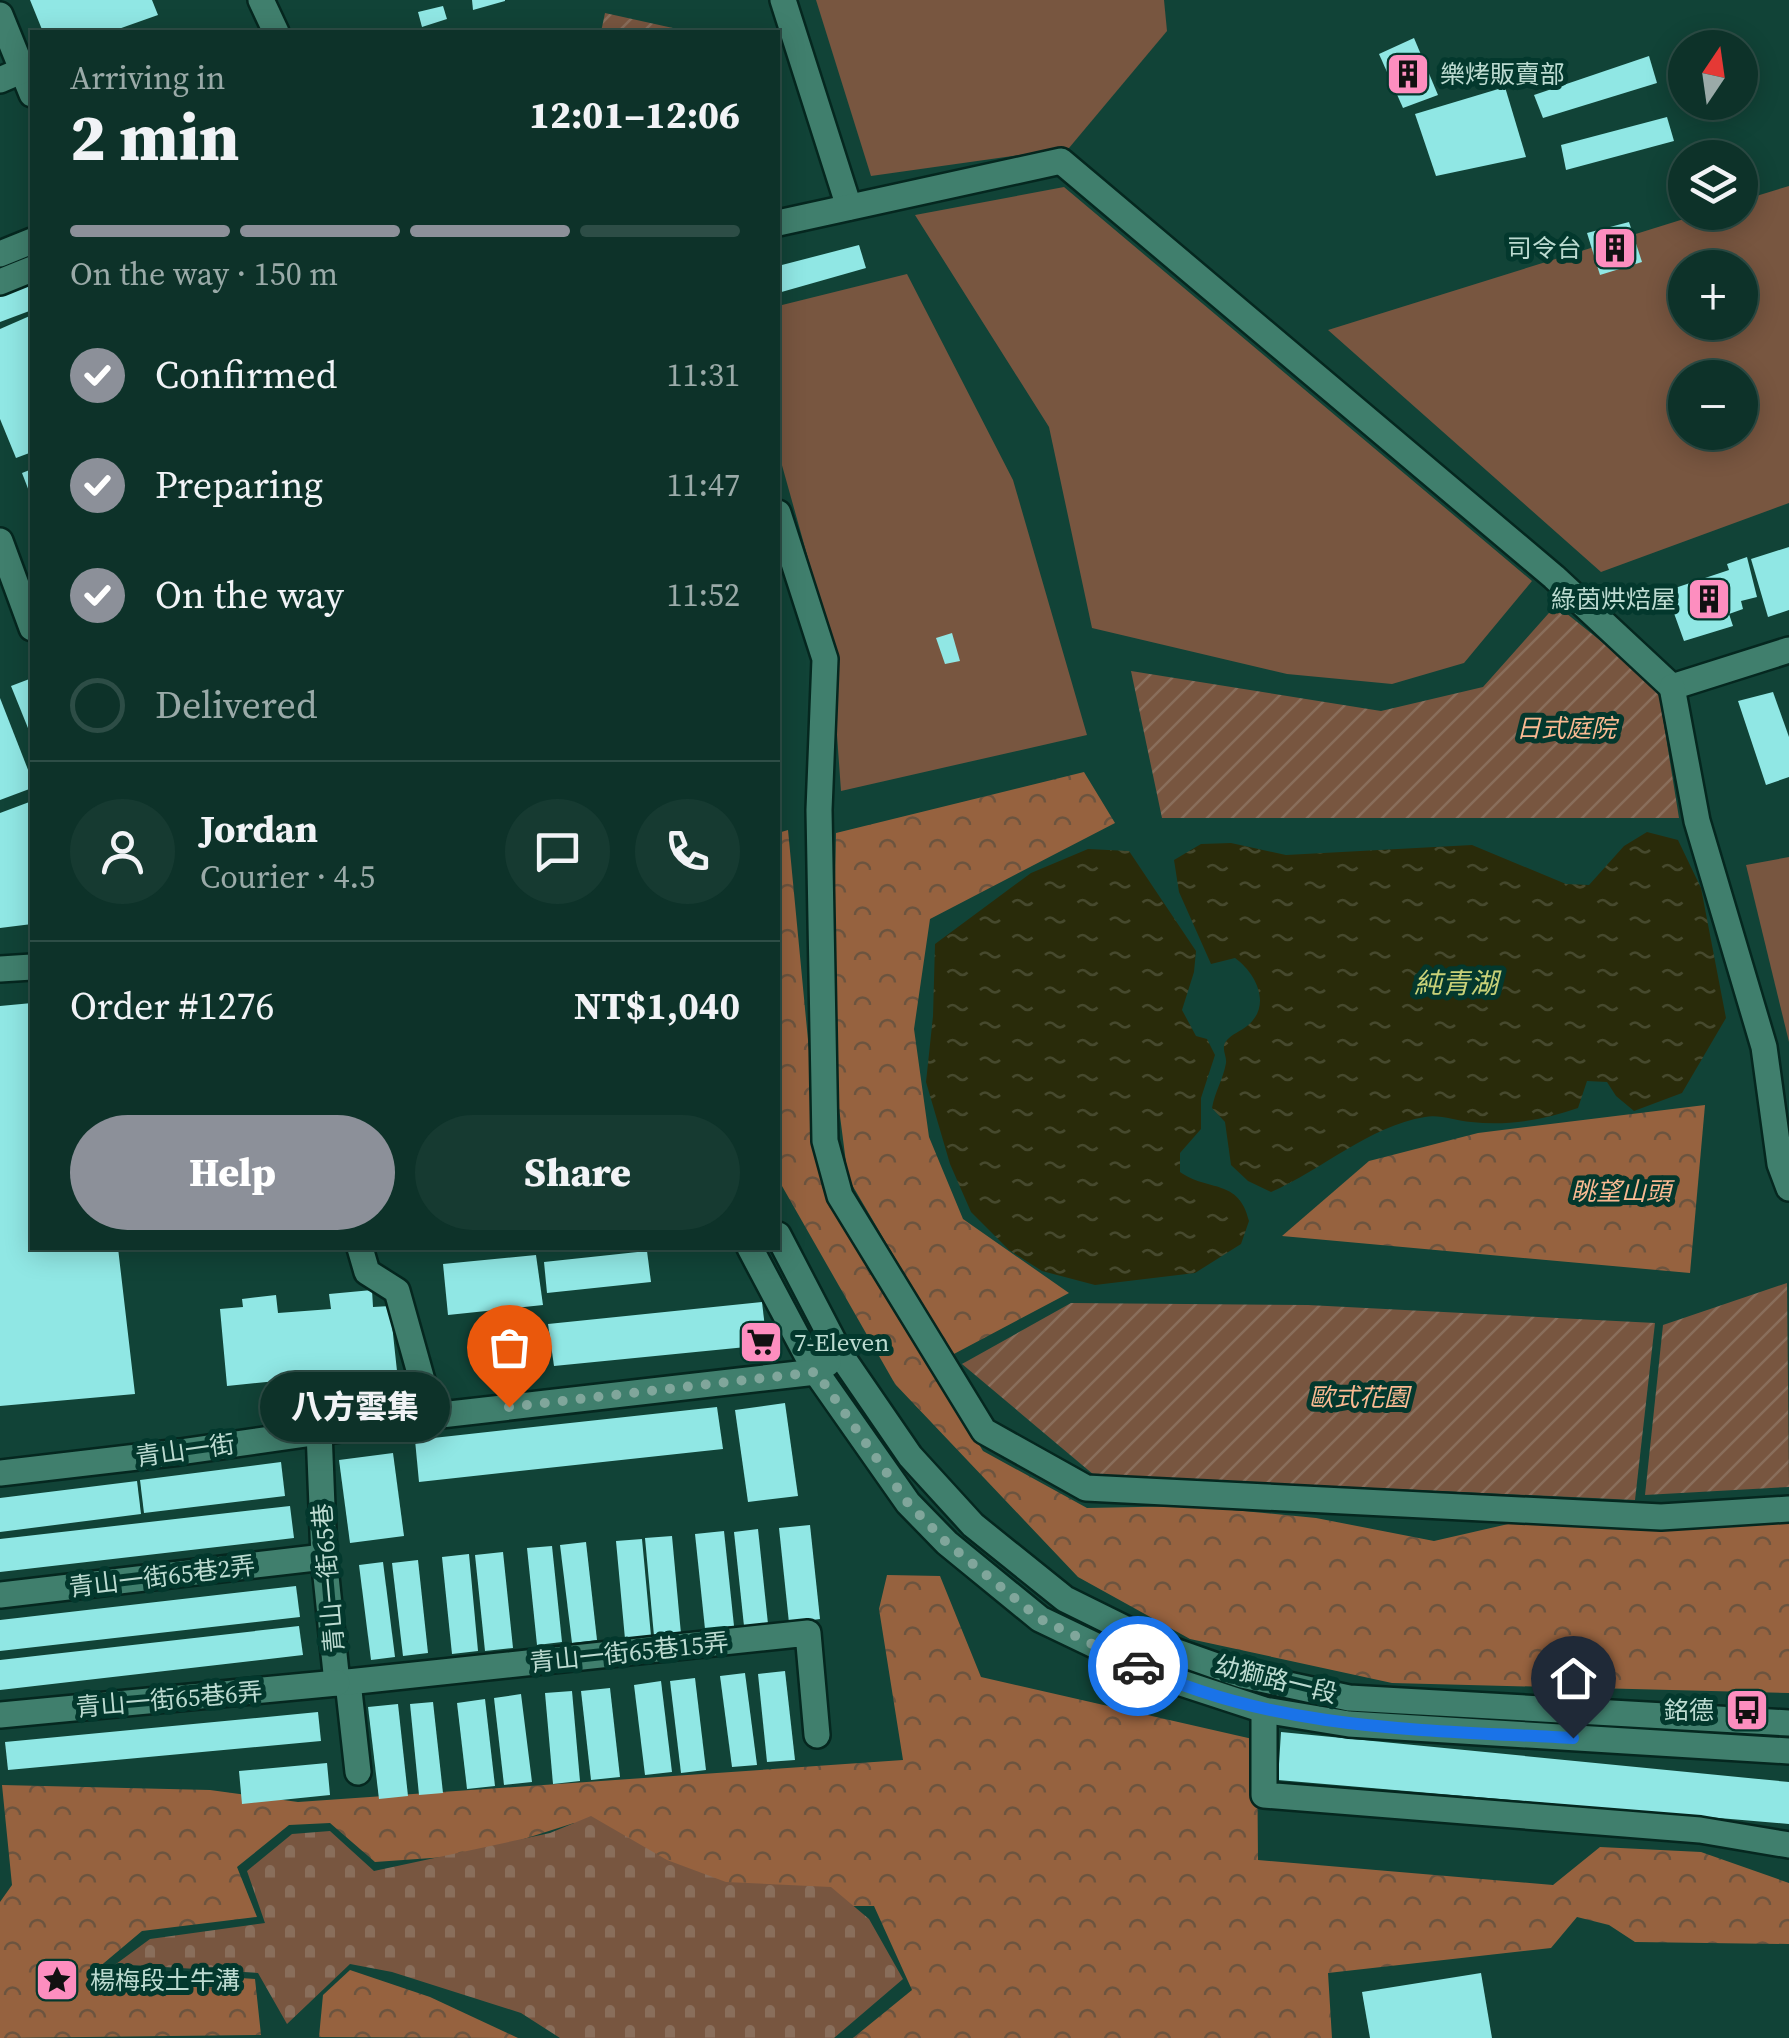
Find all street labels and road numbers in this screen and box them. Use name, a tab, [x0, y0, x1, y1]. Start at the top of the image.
street label: 青山一街	[133, 1426, 237, 1474]
street label: 青山一街65巷	[305, 1502, 351, 1654]
street label: 青山一街65巷2弄	[67, 1548, 257, 1604]
street label: 青山一街65巷15弄	[528, 1625, 730, 1679]
street label: 幼獅路一段	[1211, 1647, 1341, 1711]
street label: 青山一街65巷6弄	[74, 1674, 264, 1724]

